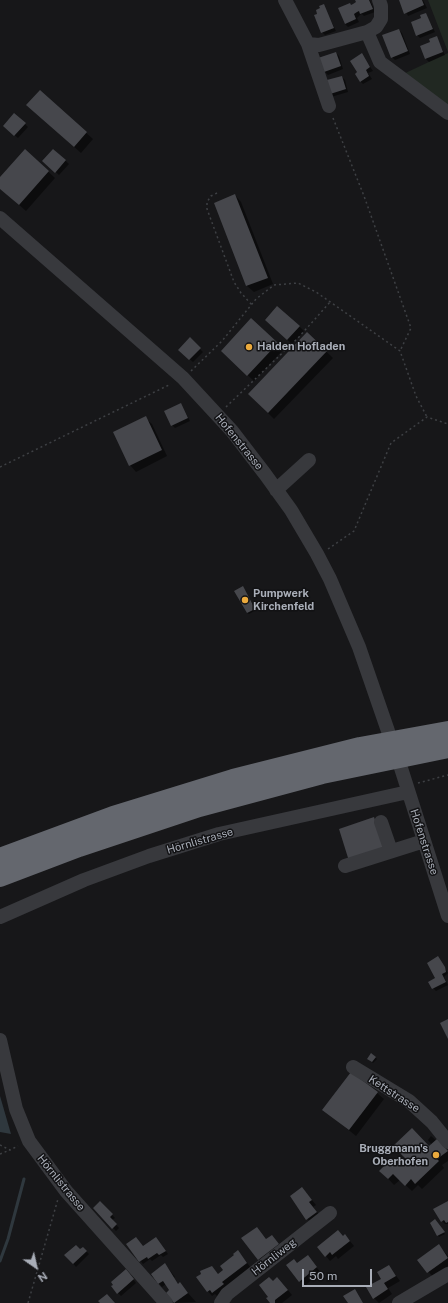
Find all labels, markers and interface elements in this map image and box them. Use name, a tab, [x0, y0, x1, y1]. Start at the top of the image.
place label: Halden Hofladen	[257, 340, 345, 354]
marker: Halden Hofladen	[244, 342, 254, 352]
street label: Hofenstrasse	[212, 411, 266, 473]
place label: Pumpwerk Kirchenfeld	[253, 587, 314, 613]
marker: Pumpwerk Kirchenfeld	[240, 595, 250, 605]
street label: Hofenstrasse	[407, 807, 441, 877]
street label: Hörnlistrasse	[165, 825, 235, 857]
street label: Kettstrasse	[366, 1073, 422, 1115]
place label: Bruggmann's Oberhofen	[359, 1142, 428, 1168]
marker: Bruggmann's Oberhofen	[431, 1150, 441, 1160]
street label: Hörnlistrasse	[34, 1152, 88, 1214]
street label: Hörnliweg	[249, 1236, 299, 1278]
north arrow	[16, 1247, 56, 1287]
scale bar	[304, 1261, 374, 1287]
text: 50 m	[309, 1269, 337, 1283]
text: N	[36, 1270, 50, 1284]

